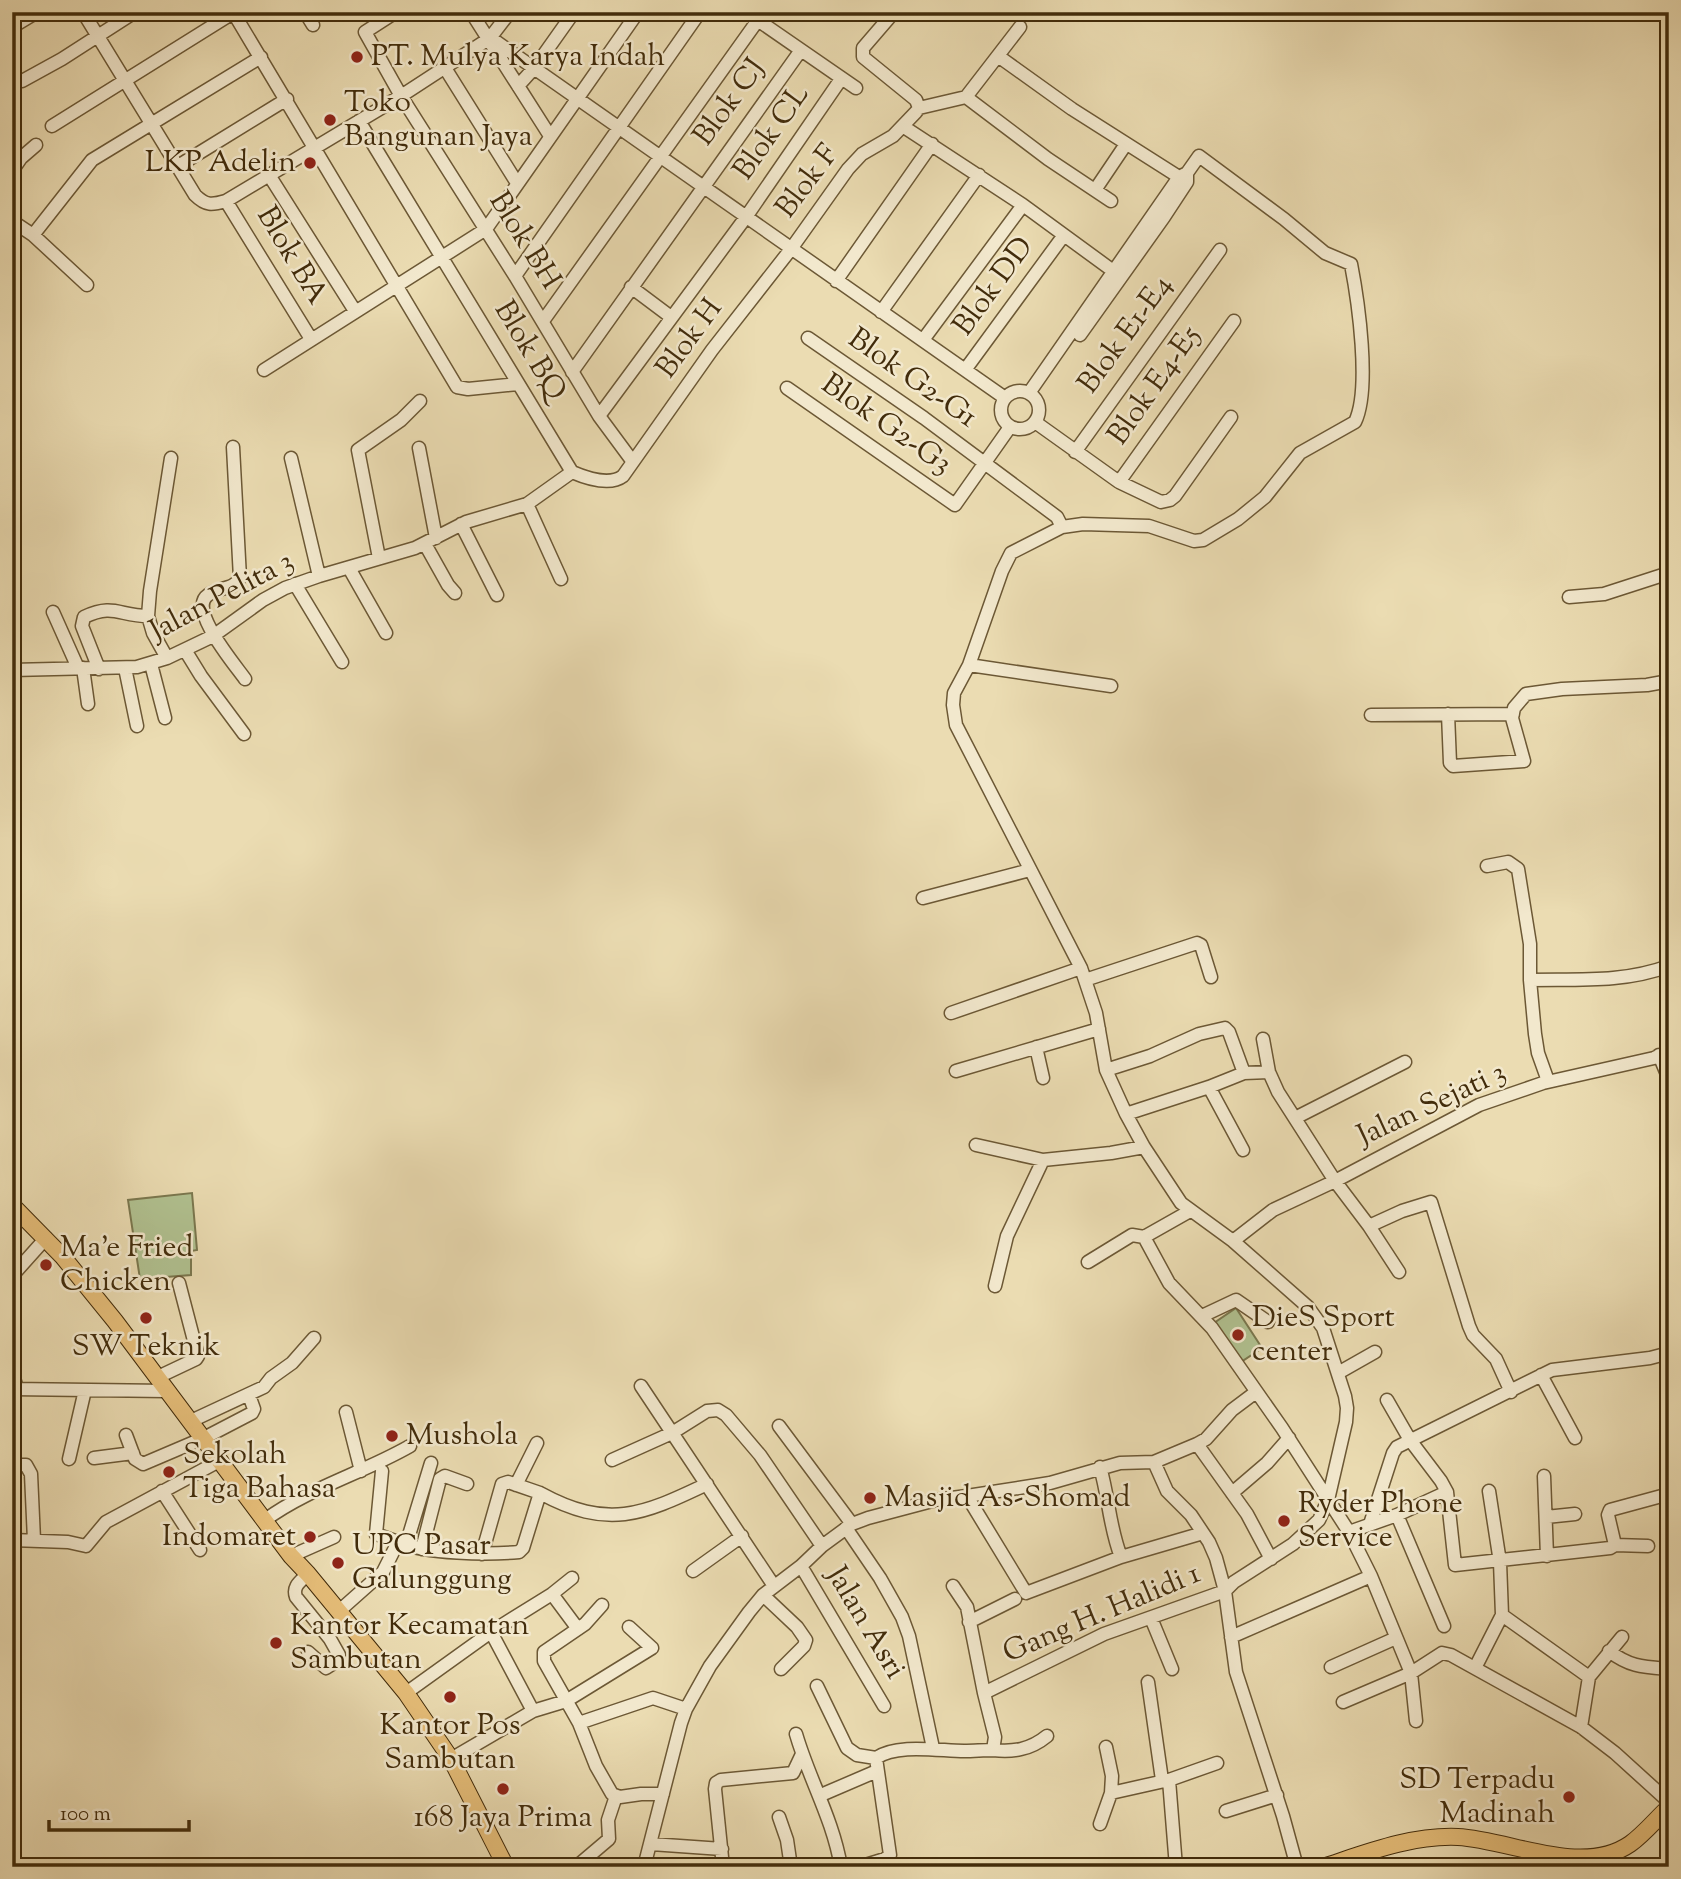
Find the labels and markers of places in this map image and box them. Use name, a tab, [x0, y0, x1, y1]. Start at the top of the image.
place label: PT. Mulya Karya Indah	[371, 36, 666, 79]
marker: PT. Mulya Karya Indah	[349, 49, 365, 65]
place label: Toko Bangunan Jaya	[344, 82, 533, 159]
marker: Toko Bangunan Jaya	[322, 112, 338, 128]
place label: LKP Adelin	[145, 142, 296, 185]
marker: LKP Adelin	[302, 155, 318, 171]
place label: Ma'e Fried Chicken	[60, 1227, 193, 1304]
marker: Ma'e Fried Chicken	[38, 1257, 54, 1273]
place label: DieS Sport center	[1252, 1297, 1395, 1374]
marker: SW Teknik	[138, 1310, 154, 1326]
place label: SW Teknik	[72, 1326, 220, 1369]
marker: DieS Sport center	[1230, 1327, 1246, 1343]
place label: Mushola	[406, 1415, 518, 1458]
marker: Mushola	[384, 1428, 400, 1444]
place label: Sekolah Tiga Bahasa	[183, 1434, 336, 1511]
marker: Sekolah Tiga Bahasa	[161, 1464, 177, 1480]
place label: Masjid As-Shomad	[884, 1477, 1130, 1520]
place label: Ryder Phone Service	[1298, 1483, 1463, 1560]
marker: Masjid As-Shomad	[862, 1490, 878, 1506]
marker: Ryder Phone Service	[1276, 1513, 1292, 1529]
place label: Indomaret	[162, 1516, 296, 1559]
place label: UPC Pasar Galunggung	[352, 1525, 512, 1602]
marker: Indomaret	[302, 1529, 318, 1545]
marker: UPC Pasar Galunggung	[330, 1555, 346, 1571]
place label: Kantor Kecamatan Sambutan	[290, 1605, 529, 1682]
marker: Kantor Kecamatan Sambutan	[268, 1635, 284, 1651]
marker: Kantor Pos Sambutan	[442, 1689, 458, 1705]
place label: Kantor Pos Sambutan	[379, 1705, 521, 1782]
place label: SD Terpadu Madinah	[1399, 1759, 1555, 1836]
marker: 168 Jaya Prima	[495, 1781, 511, 1797]
marker: SD Terpadu Madinah	[1561, 1789, 1577, 1805]
place label: 168 Jaya Prima	[414, 1797, 593, 1840]

